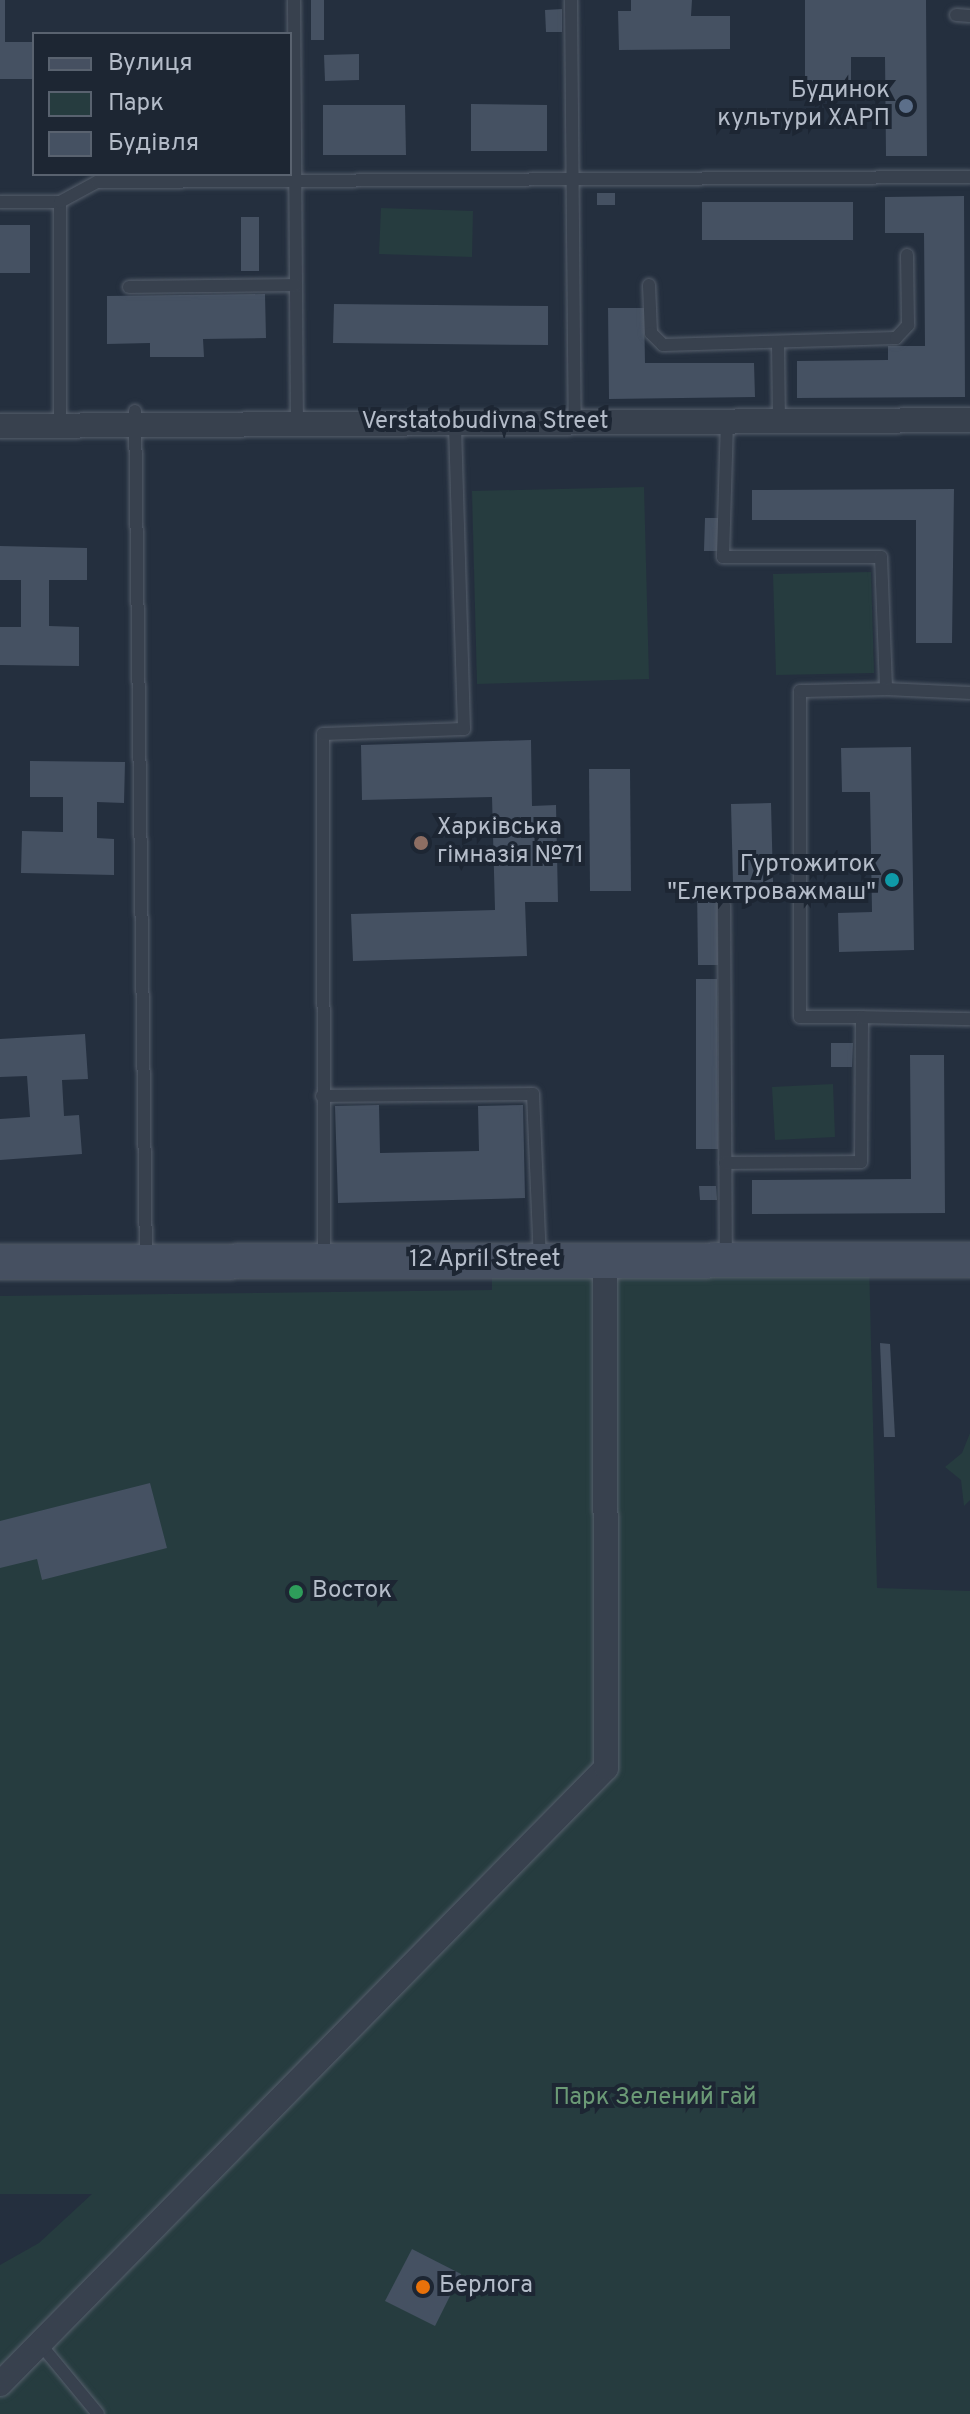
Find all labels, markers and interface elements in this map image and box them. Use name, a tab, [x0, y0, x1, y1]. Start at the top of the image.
legend	[32, 32, 292, 176]
text: Вулиця	[108, 49, 192, 79]
place label: Будинок культури ХАРП	[717, 78, 890, 134]
text: Парк	[108, 89, 164, 119]
marker: Будинок культури ХАРП	[897, 97, 915, 115]
text: Будівля	[108, 129, 199, 159]
street label: Verstatobudivna Street	[362, 409, 608, 437]
place label: Харківська гімназія №71	[437, 815, 584, 871]
marker: Харківська гімназія №71	[412, 834, 430, 852]
place label: Гуртожиток "Електроважмаш"	[667, 852, 876, 908]
marker: Гуртожиток "Електроважмаш"	[883, 871, 901, 889]
street label: 12 April Street	[409, 1247, 561, 1275]
place label: Восток	[312, 1578, 392, 1606]
marker: Восток	[287, 1583, 305, 1601]
park label: Парк Зелений гай	[553, 2085, 757, 2113]
place label: Берлога	[439, 2273, 533, 2301]
marker: Берлога	[414, 2278, 432, 2296]

